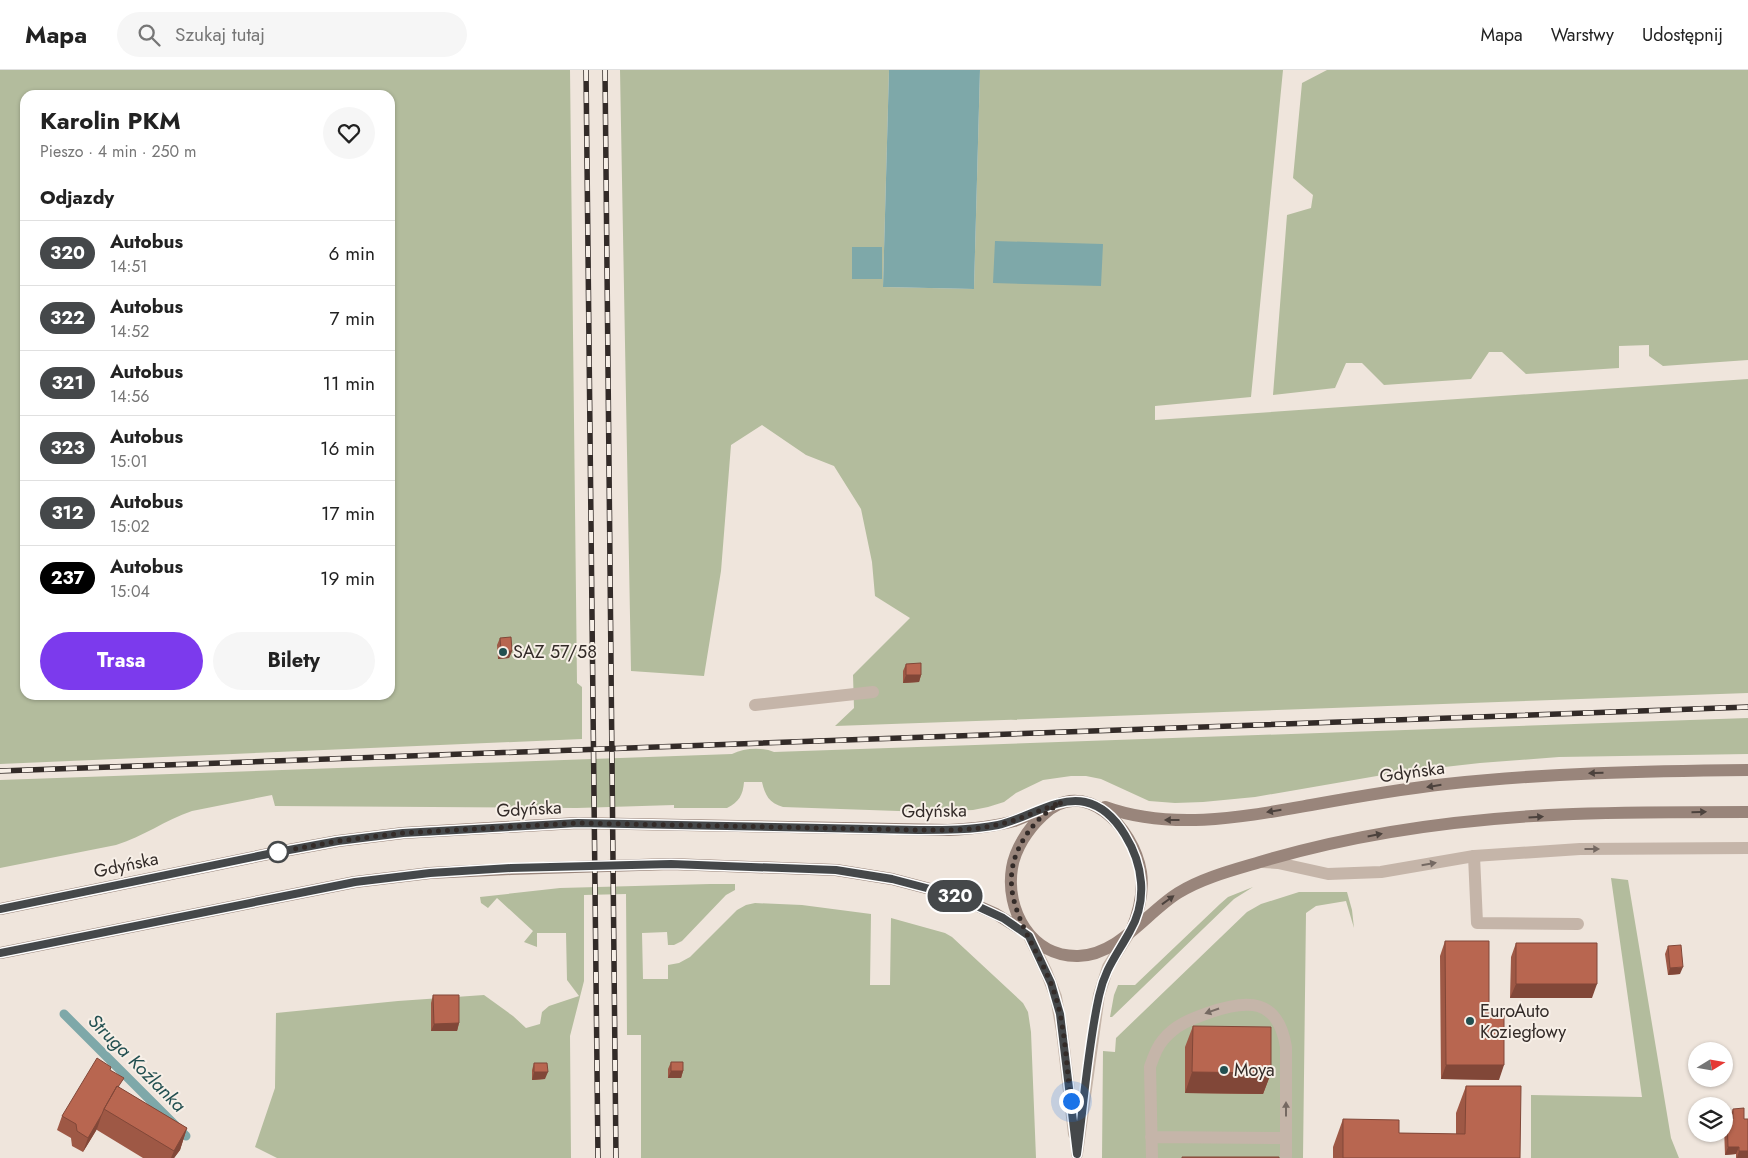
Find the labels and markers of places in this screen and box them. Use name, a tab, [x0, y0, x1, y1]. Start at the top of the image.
place label: SAZ 57/58	[513, 639, 597, 665]
marker: SAZ 57/58	[497, 646, 509, 658]
unlabelled marker	[267, 841, 289, 863]
place label: EuroAuto Koziegłowy	[1480, 998, 1566, 1045]
marker: EuroAuto Koziegłowy	[1464, 1015, 1476, 1027]
place label: Moya	[1234, 1057, 1275, 1083]
marker: Moya	[1218, 1064, 1230, 1076]

